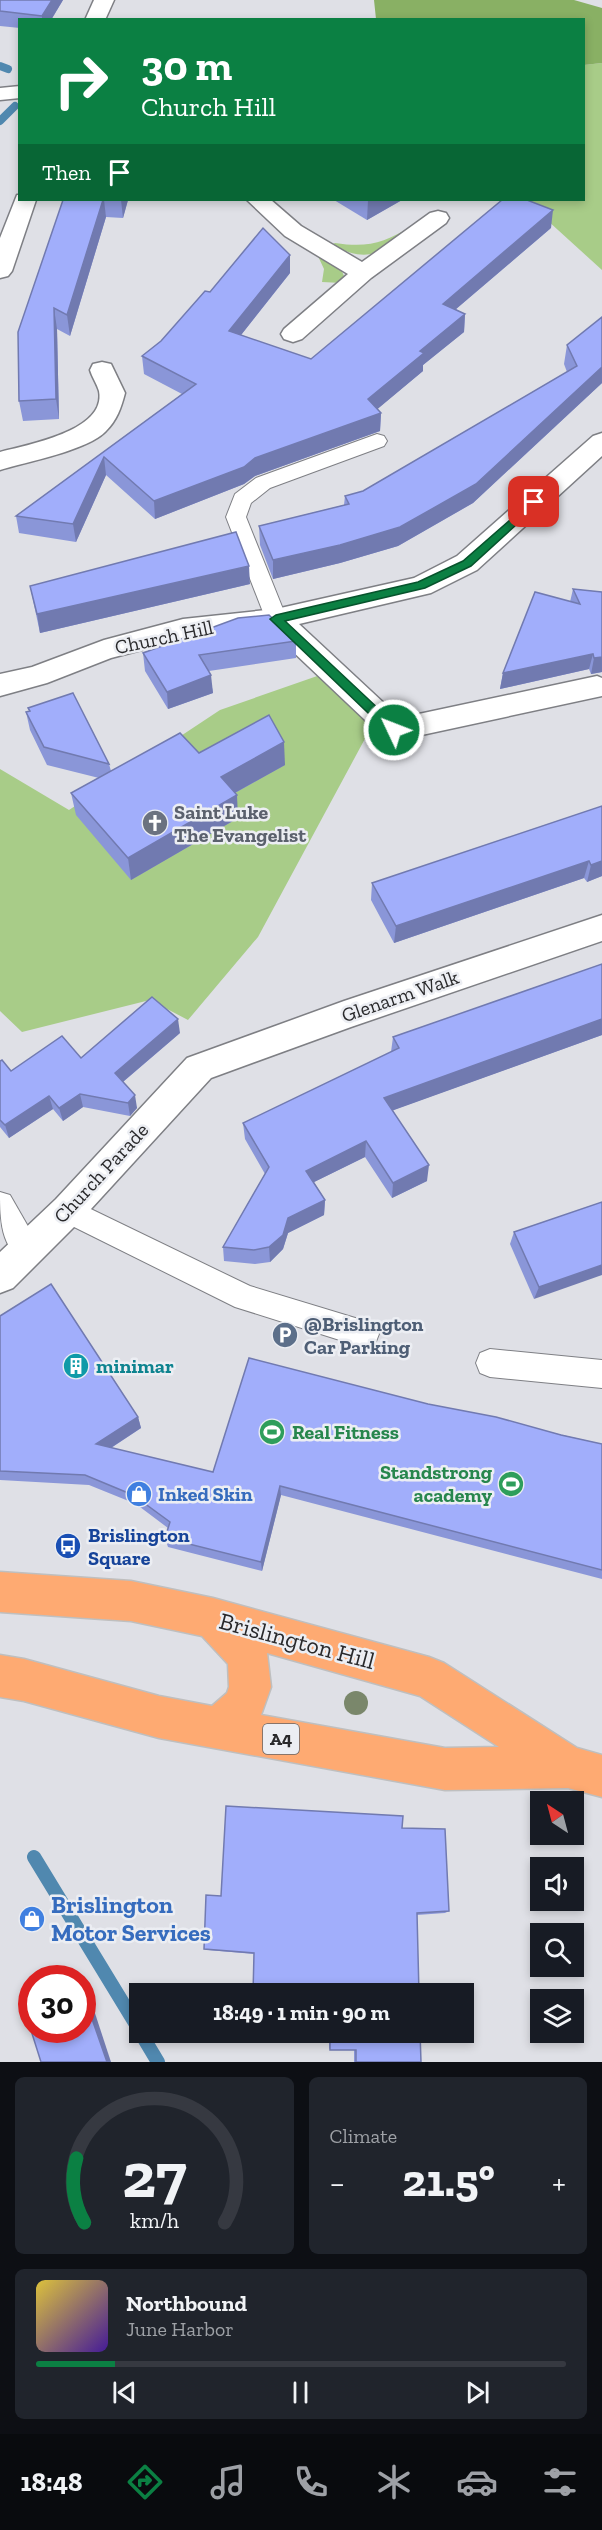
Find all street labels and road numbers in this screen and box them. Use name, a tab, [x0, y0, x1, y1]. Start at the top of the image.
street label: Church Hill	[113, 615, 215, 659]
street label: Glenarm Walk	[338, 965, 462, 1027]
street label: Church Parade	[49, 1118, 153, 1228]
street label: Brislington Hill	[216, 1606, 378, 1675]
road number: A4	[263, 1724, 299, 1754]

